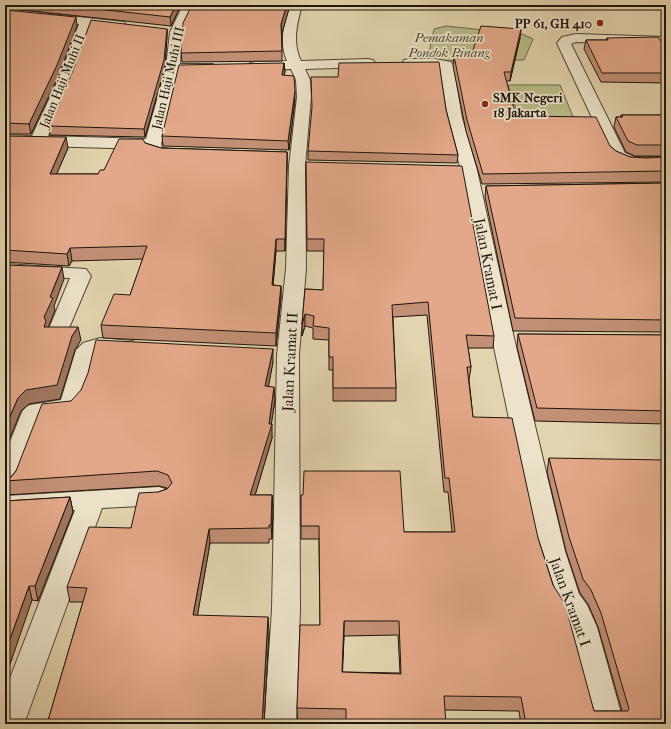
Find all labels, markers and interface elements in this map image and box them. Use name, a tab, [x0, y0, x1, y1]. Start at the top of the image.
place label: PP 61, GH 410	[515, 16, 592, 32]
marker: PP 61, GH 410	[595, 18, 605, 28]
street label: Jalan Haji Muhi III	[149, 25, 187, 132]
park label: Pemakaman Pondok Pinang	[407, 30, 491, 60]
street label: Jalan Haji Muhi II	[36, 32, 88, 131]
place label: SMK Negeri 18 Jakarta	[493, 90, 563, 121]
marker: SMK Negeri 18 Jakarta	[480, 99, 490, 109]
street label: Jalan Kramat I	[470, 215, 506, 312]
street label: Jalan Kramat II	[278, 312, 302, 413]
street label: Jalan Kramat I	[545, 554, 594, 649]

